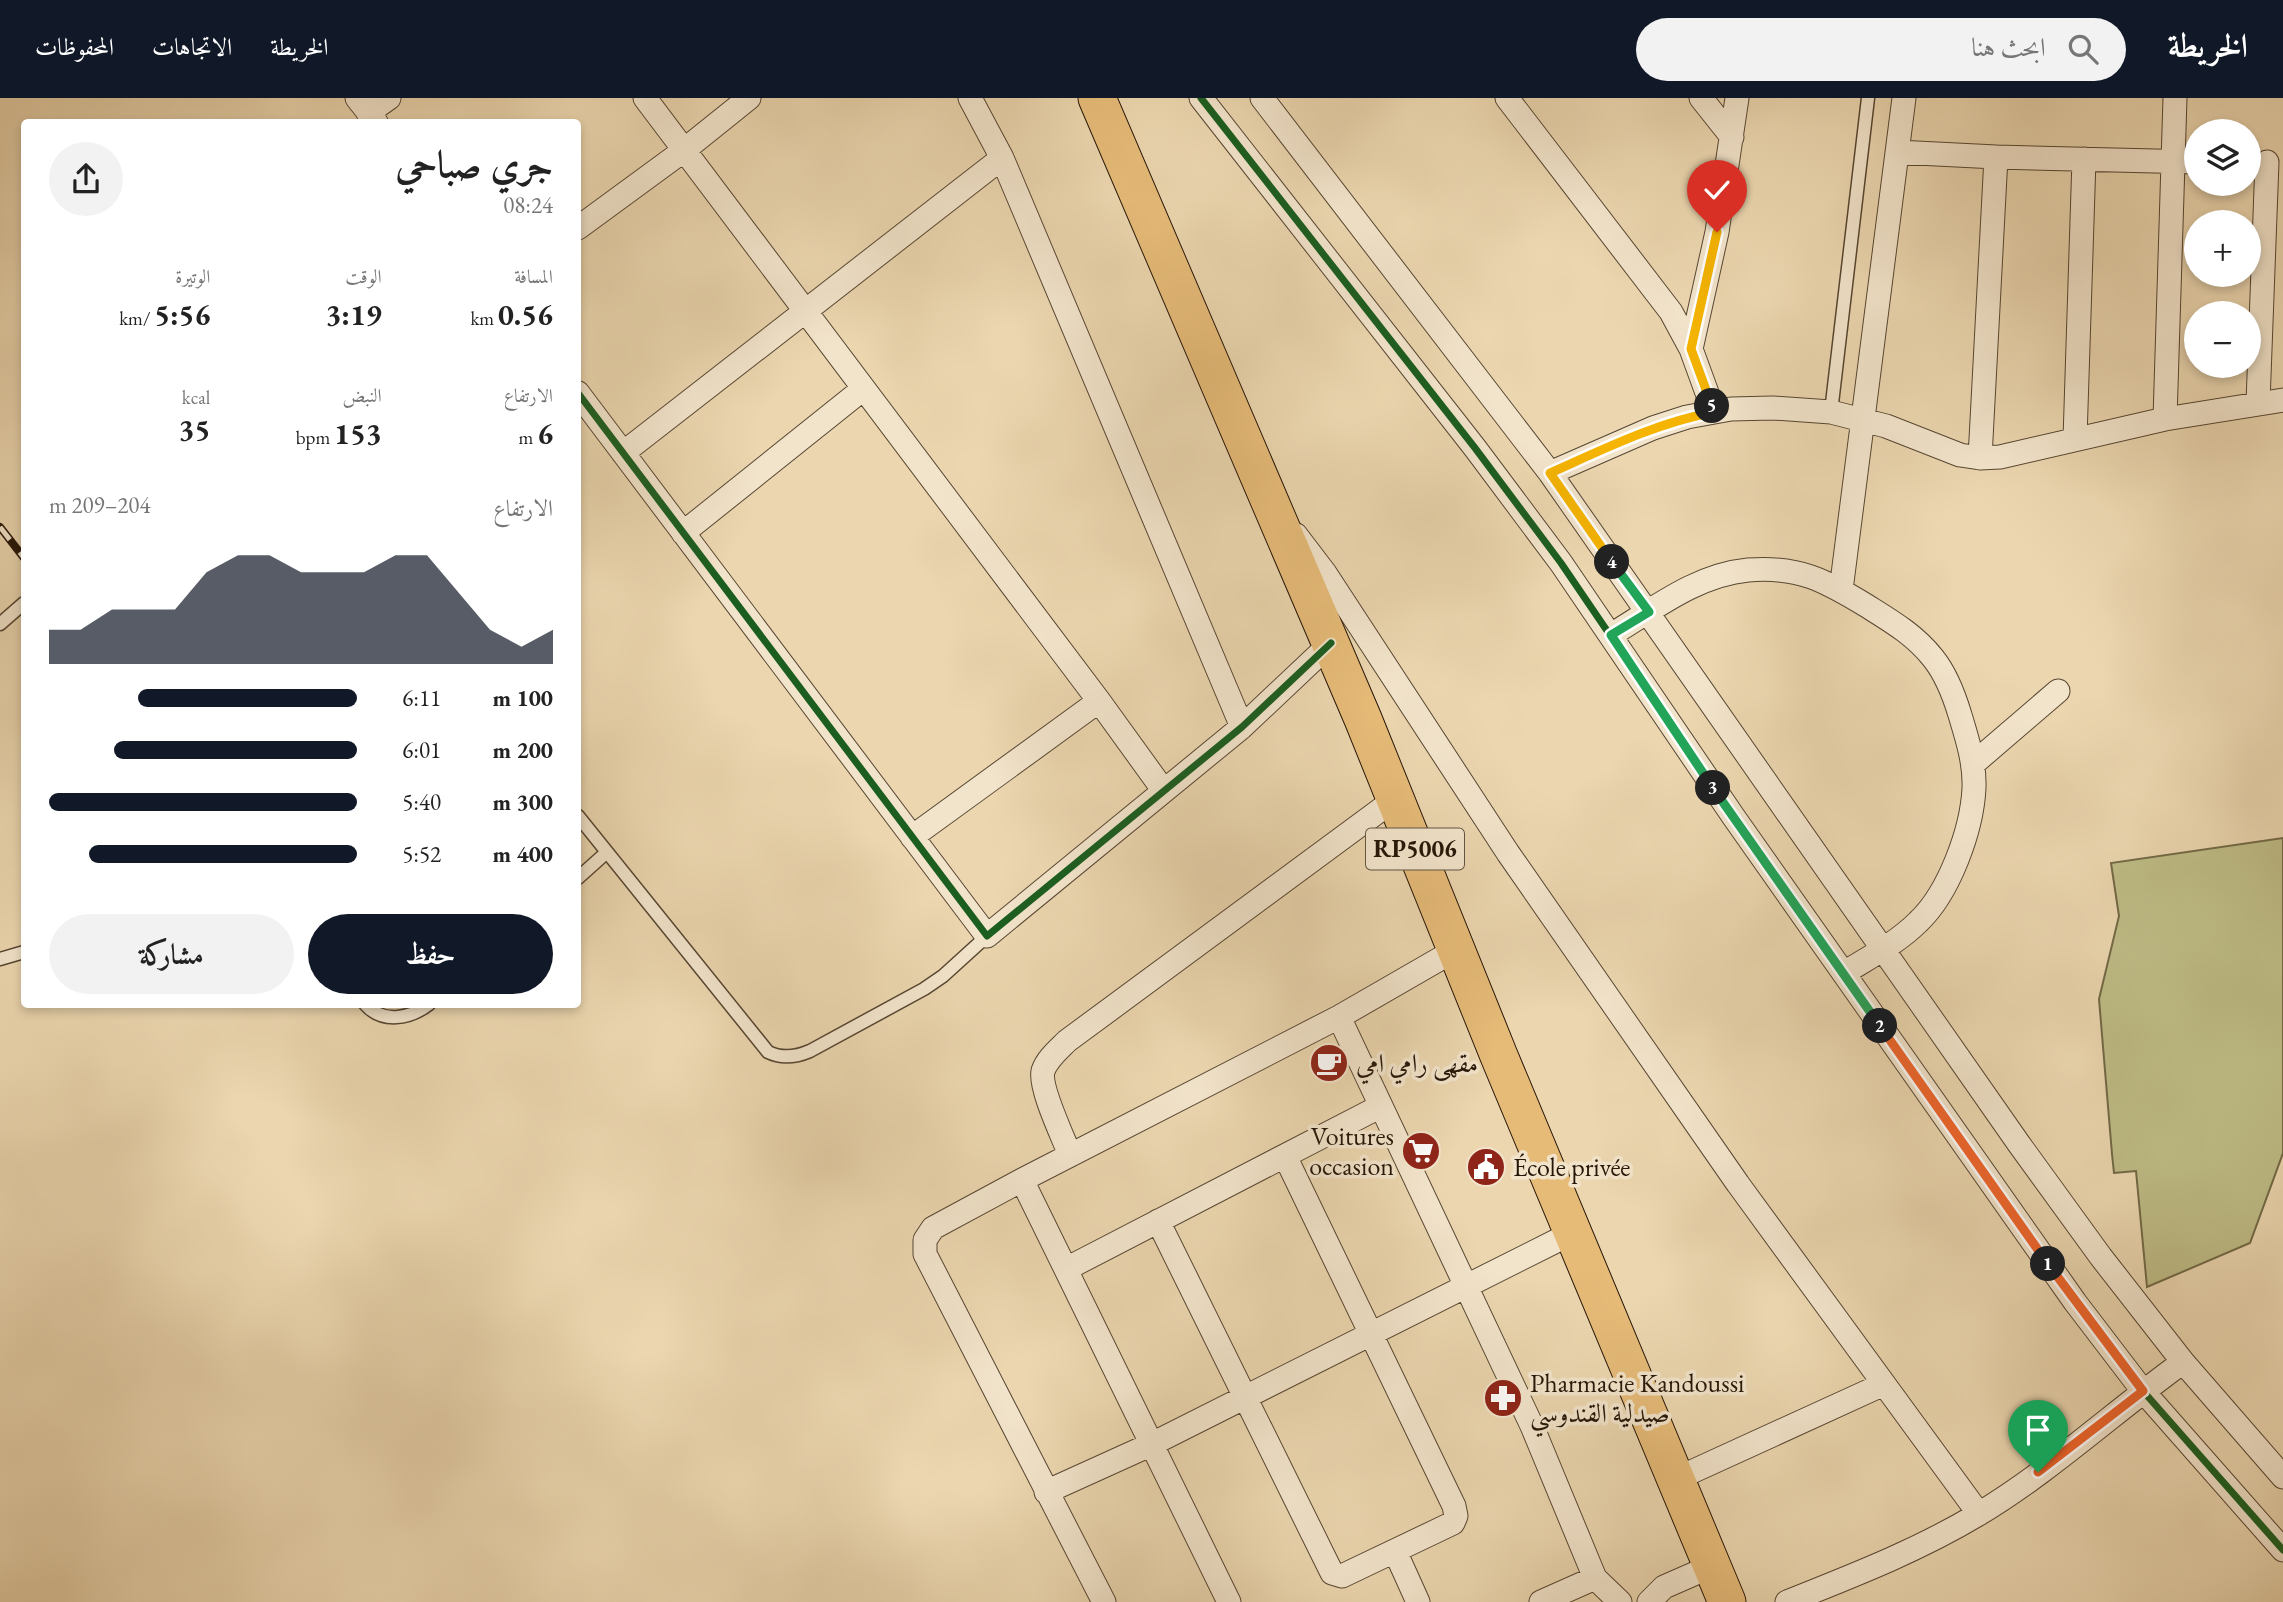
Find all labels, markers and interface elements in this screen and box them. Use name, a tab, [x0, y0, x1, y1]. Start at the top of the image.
search box	[1636, 18, 2126, 81]
text: الخريطة	[2168, 24, 2248, 67]
text: ابحث هنا	[1971, 30, 2046, 64]
icon: search	[2064, 30, 2102, 68]
text: المحفوظات	[35, 31, 114, 62]
text: الاتجاهات	[152, 31, 232, 62]
text: الخريطة	[270, 31, 329, 62]
map controls	[2184, 119, 2261, 378]
button: layers	[2184, 119, 2261, 196]
text: جري صباحي	[396, 139, 553, 188]
button: share	[49, 142, 123, 216]
pin	[1687, 160, 1747, 232]
icon: check	[1698, 171, 1736, 209]
text: 08:24	[503, 190, 553, 220]
button: +	[2184, 210, 2261, 287]
text: الوتيرة	[175, 264, 210, 289]
text: الوقت	[345, 264, 382, 289]
text: المسافة	[514, 264, 553, 289]
text: 5:56	[154, 295, 210, 334]
text: 3:19	[326, 295, 382, 334]
text: 0.56	[498, 295, 553, 334]
button: −	[2184, 301, 2261, 378]
text: /km	[119, 306, 154, 331]
text: km	[470, 306, 498, 331]
text: النبض	[343, 383, 382, 408]
text: الارتفاع	[504, 383, 553, 408]
text: kcal	[182, 385, 210, 410]
pin: 5	[1694, 388, 1730, 424]
text: 5	[1706, 393, 1717, 418]
text: 35	[179, 410, 210, 449]
text: 153	[334, 414, 382, 453]
text: 6	[537, 414, 553, 453]
text: bpm	[296, 425, 334, 450]
text: m	[519, 425, 537, 450]
text: 204–209 m	[49, 490, 150, 520]
text: الارتفاع	[493, 493, 553, 523]
pin: 4	[1594, 545, 1630, 580]
text: 4	[1606, 549, 1617, 574]
text: 6:11	[402, 683, 441, 713]
text: 100 m	[492, 683, 553, 713]
text: 6:01	[402, 735, 441, 765]
text: 200 m	[492, 735, 553, 765]
pin: 3	[1696, 770, 1730, 806]
text: 3	[1707, 775, 1718, 800]
text: 5:40	[402, 787, 441, 817]
text: 300 m	[492, 787, 553, 817]
road number: RP5006	[1366, 828, 1464, 870]
text: 5:52	[402, 839, 441, 869]
text: 400 m	[492, 839, 553, 869]
button: مشاركة	[49, 914, 294, 994]
button: حفظ	[308, 914, 553, 994]
pin: 2	[1862, 1009, 1898, 1044]
text: 2	[1874, 1013, 1885, 1038]
cafe icon: مقهى رامي امي	[1308, 1042, 1350, 1084]
place label: مقهى رامي امي	[1356, 1046, 1478, 1085]
place label: Voitures occasion	[1309, 1119, 1394, 1183]
supermarket icon: Voitures occasion	[1400, 1130, 1442, 1172]
public building icon: École privée	[1465, 1146, 1507, 1188]
place label: École privée	[1513, 1150, 1630, 1184]
pin: 1	[2030, 1246, 2066, 1282]
text: 1	[2042, 1251, 2053, 1276]
place label: Pharmacie Kandoussi صيدلية القندوسي	[1530, 1366, 1744, 1437]
pharmacy icon: Pharmacie Kandoussi صيدلية القندوسي	[1482, 1377, 1524, 1419]
pin	[2008, 1400, 2068, 1472]
icon: arrive	[2019, 1411, 2057, 1449]

